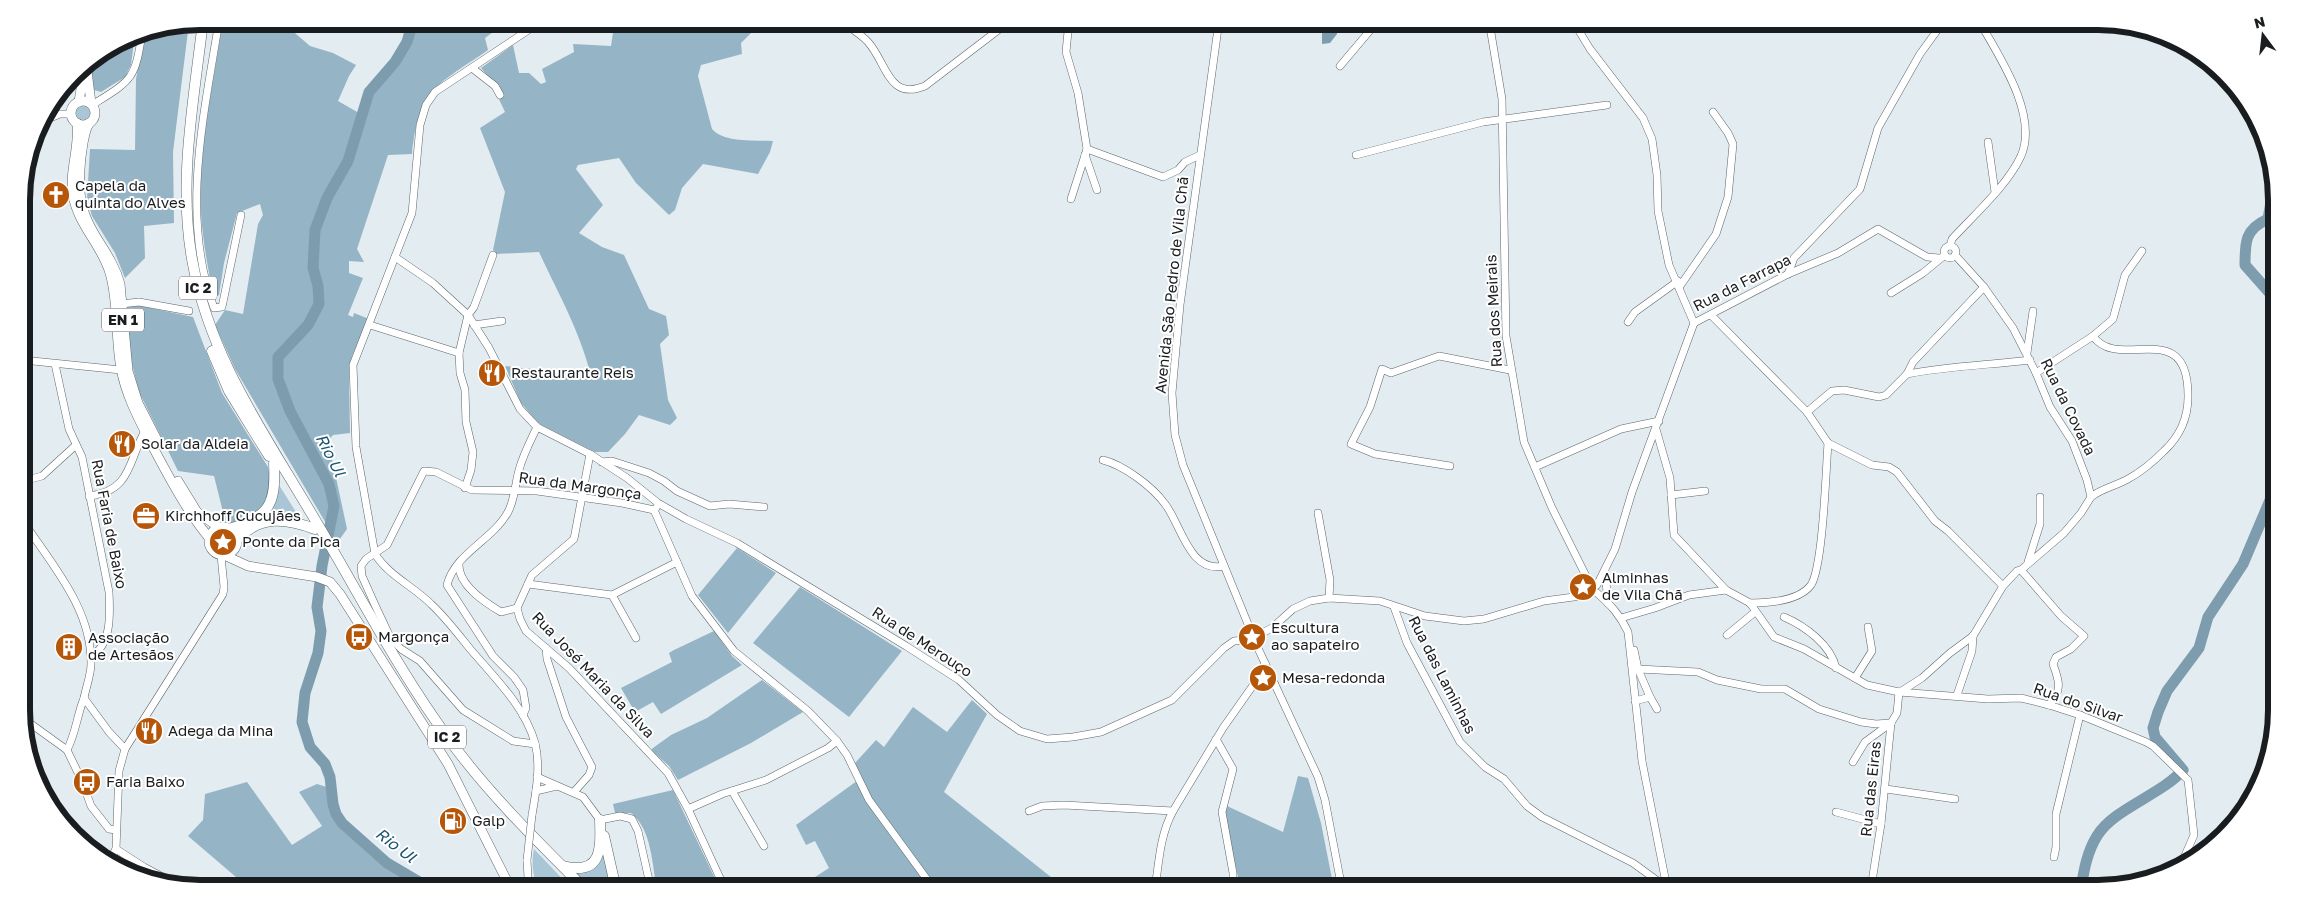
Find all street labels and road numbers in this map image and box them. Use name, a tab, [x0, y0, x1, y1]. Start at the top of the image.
street label: Avenida São Pedro de Vila Chã	[1151, 175, 1191, 394]
street label: Rua da Farrapa	[1690, 250, 1794, 315]
street label: Rua dos Meirais	[1481, 254, 1505, 368]
road number: IC 2	[179, 276, 217, 300]
road number: EN 1	[102, 308, 144, 332]
street label: Rua da Covada	[2038, 355, 2100, 458]
street label: Rua Faria de Baixo	[89, 458, 131, 590]
street label: Rua da Margonça	[518, 467, 643, 503]
street label: Rua de Merouço	[869, 602, 976, 680]
street label: Rua José Maria da Silva	[529, 607, 659, 741]
street label: Rua das Laminhas	[1405, 613, 1480, 737]
street label: Rua do Silvar	[2031, 678, 2126, 726]
road number: IC 2	[428, 726, 466, 749]
street label: Rua das Eiras	[1856, 740, 1884, 838]

